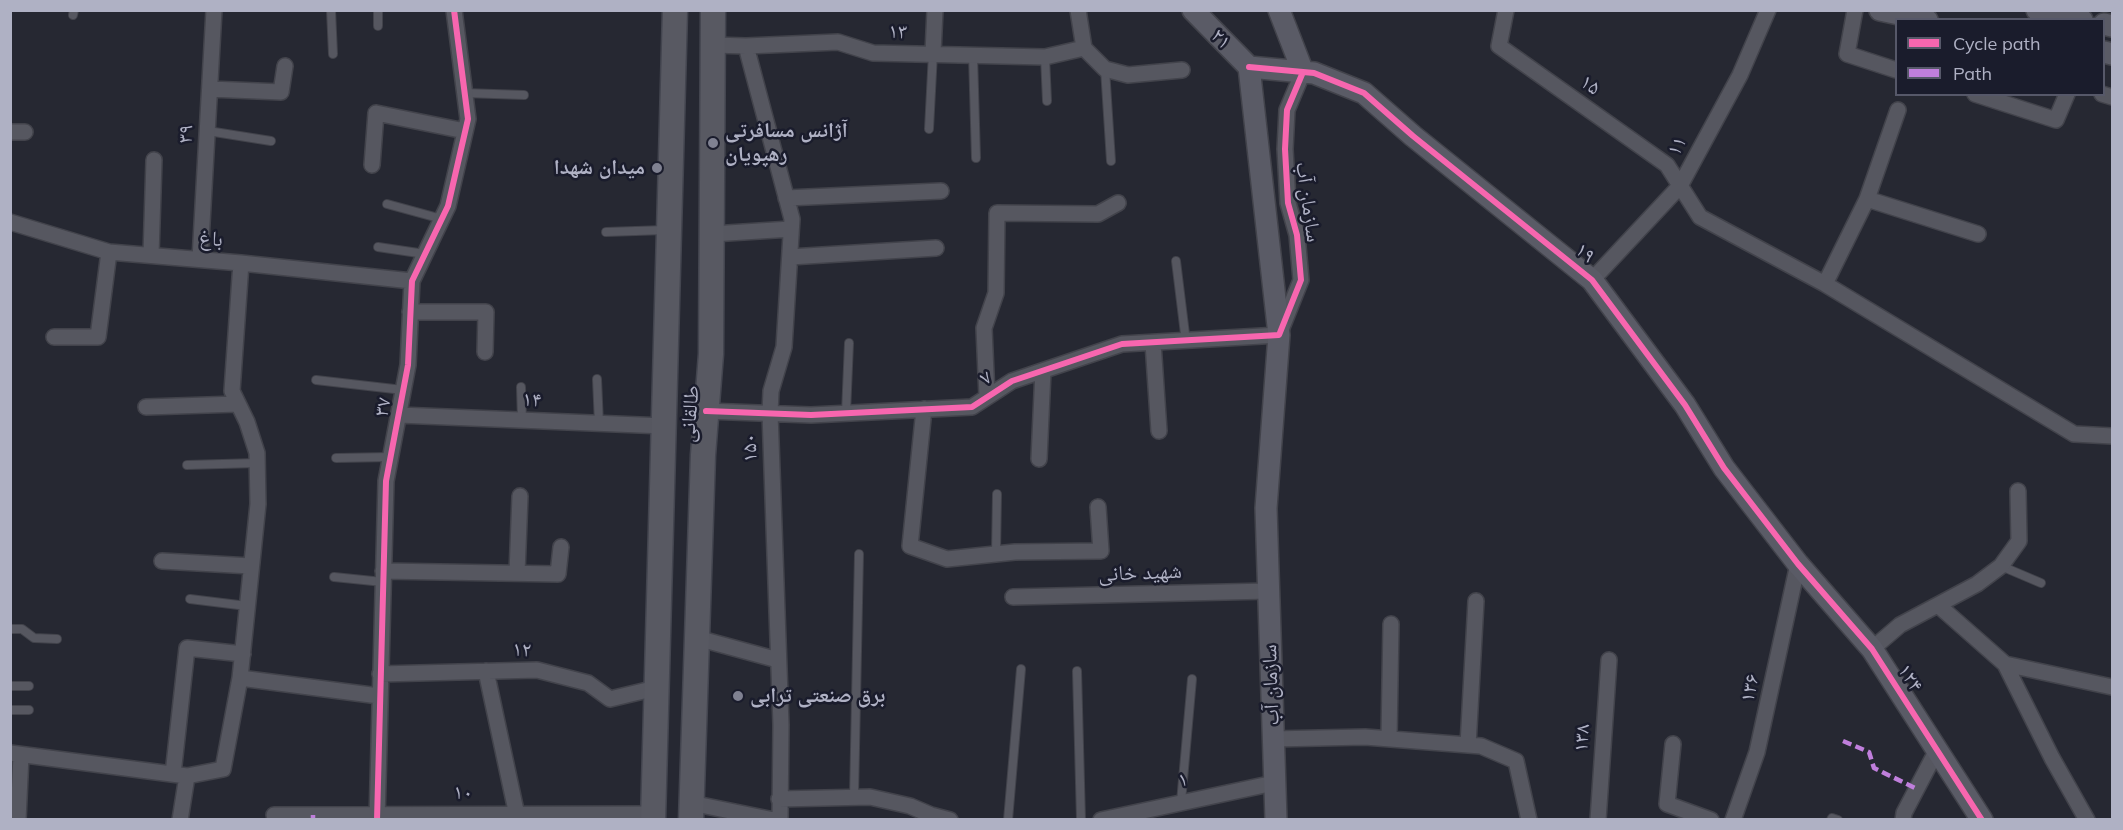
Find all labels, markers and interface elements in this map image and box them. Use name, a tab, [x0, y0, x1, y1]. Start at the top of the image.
legend	[1895, 18, 2105, 96]
street label: ۱۳	[889, 19, 907, 45]
street label: ۲۱	[1205, 23, 1237, 55]
text: Cycle path	[1953, 32, 2040, 55]
text: Path	[1953, 62, 1992, 85]
street label: ۱۵	[1575, 69, 1605, 101]
place label: آژانس مسافرتی رهپویان	[725, 118, 848, 168]
street label: ۳۹	[173, 124, 199, 144]
street label: ۱۱	[1661, 132, 1693, 160]
marker: آژانس مسافرتی رهپویان	[706, 136, 720, 150]
place label: میدان شهدا	[554, 155, 645, 181]
street label: سازمان آب	[1290, 160, 1326, 244]
marker: میدان شهدا	[650, 161, 664, 175]
street label: باغ	[198, 225, 224, 253]
street label: ۱۹	[1570, 237, 1600, 269]
street label: ۷	[975, 365, 997, 391]
street label: طالقانی	[675, 384, 705, 444]
street label: ۱۴	[522, 387, 542, 413]
street label: ۳۷	[369, 396, 397, 418]
street label: ۱۵۰	[737, 433, 763, 463]
street label: شهید خانی	[1098, 559, 1182, 587]
street label: ۱۲	[513, 637, 531, 663]
street label: سازمان آب	[1257, 644, 1285, 726]
street label: ۱۲۴	[1892, 659, 1928, 697]
street label: ۱۳۶	[1735, 672, 1765, 704]
place label: برق صنعتی ترابی	[750, 683, 885, 709]
marker: برق صنعتی ترابی	[731, 689, 745, 703]
street label: ۱۳۸	[1568, 723, 1596, 753]
street label: ۱	[1176, 767, 1190, 793]
street label: ۱۰	[454, 780, 472, 806]

